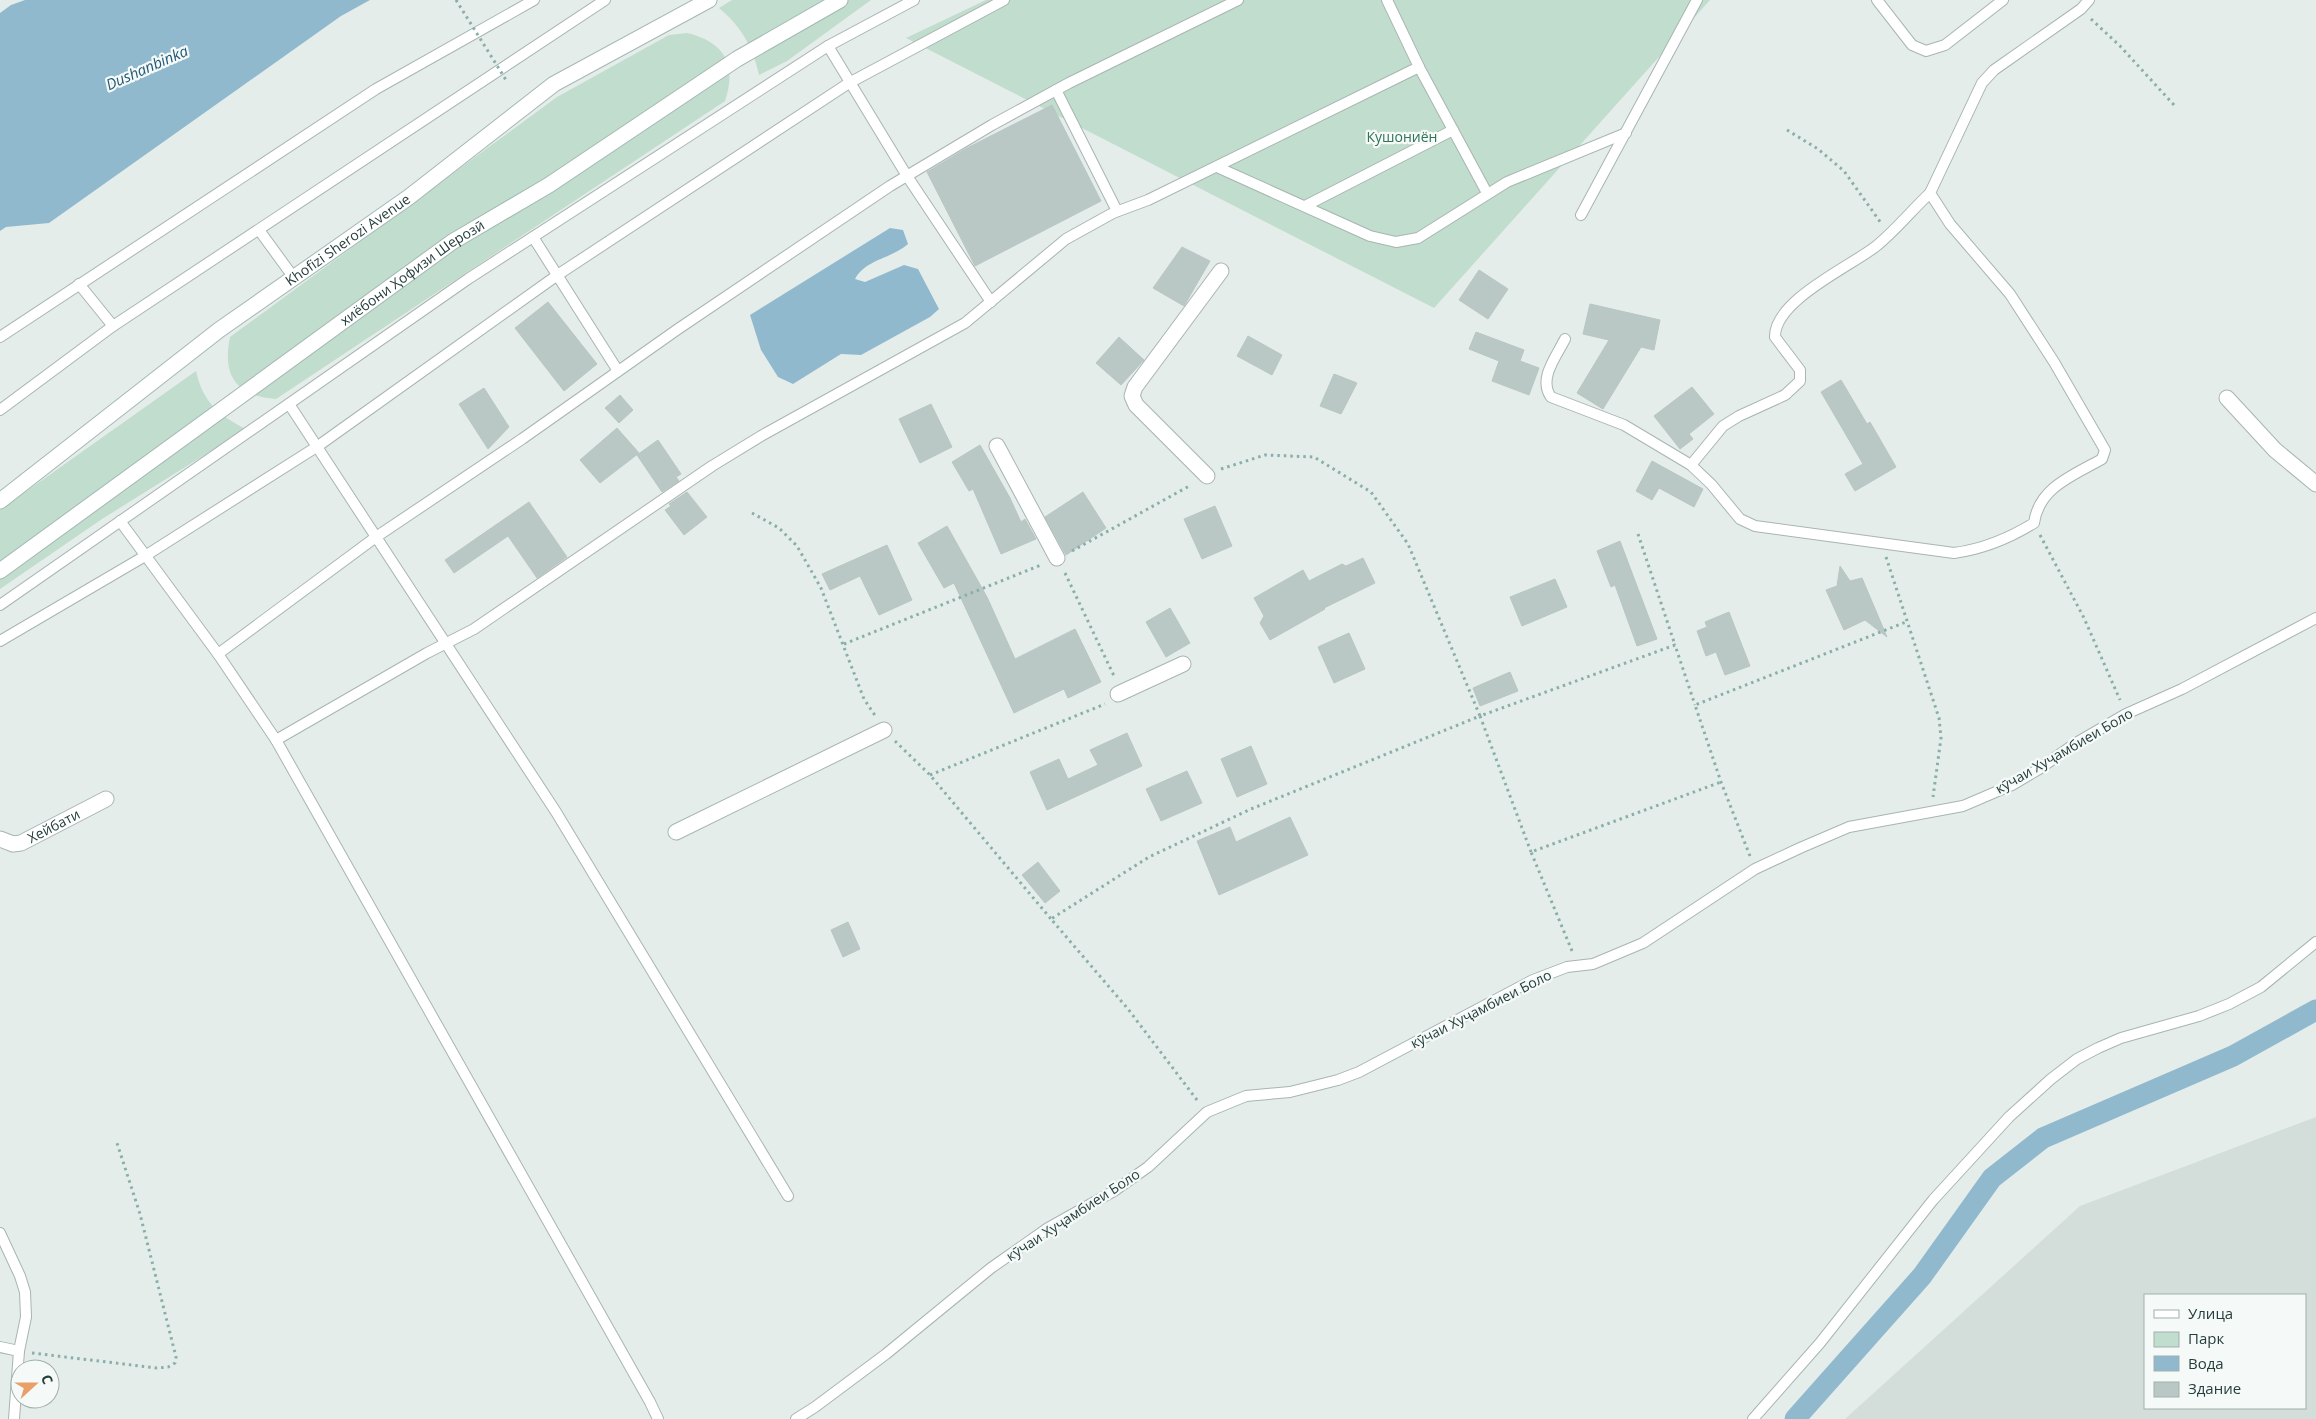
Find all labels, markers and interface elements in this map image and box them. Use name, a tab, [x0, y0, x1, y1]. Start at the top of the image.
water label: Dushanbinka	[102, 40, 191, 94]
park label: Кушониён	[1367, 127, 1437, 146]
street label: Khofizi Sherozi Avenue	[281, 189, 414, 290]
street label: хиёбони Ҳофизи Шерозӣ	[336, 215, 488, 330]
street label: кӯчаи Хуҷамбиеи Боло	[1992, 703, 2136, 798]
street label: Хейбати	[24, 804, 83, 847]
street label: кӯчаи Хуҷамбиеи Боло	[1407, 965, 1555, 1052]
street label: кӯчаи Хуҷамбиеи Боло	[1002, 1164, 1143, 1265]
legend	[2144, 1294, 2306, 1409]
text: Улица	[2188, 1303, 2233, 1323]
text: Парк	[2188, 1328, 2224, 1348]
text: Вода	[2188, 1353, 2224, 1373]
north arrow	[10, 1359, 60, 1409]
text: С	[37, 1372, 58, 1387]
text: Здание	[2188, 1378, 2241, 1398]

